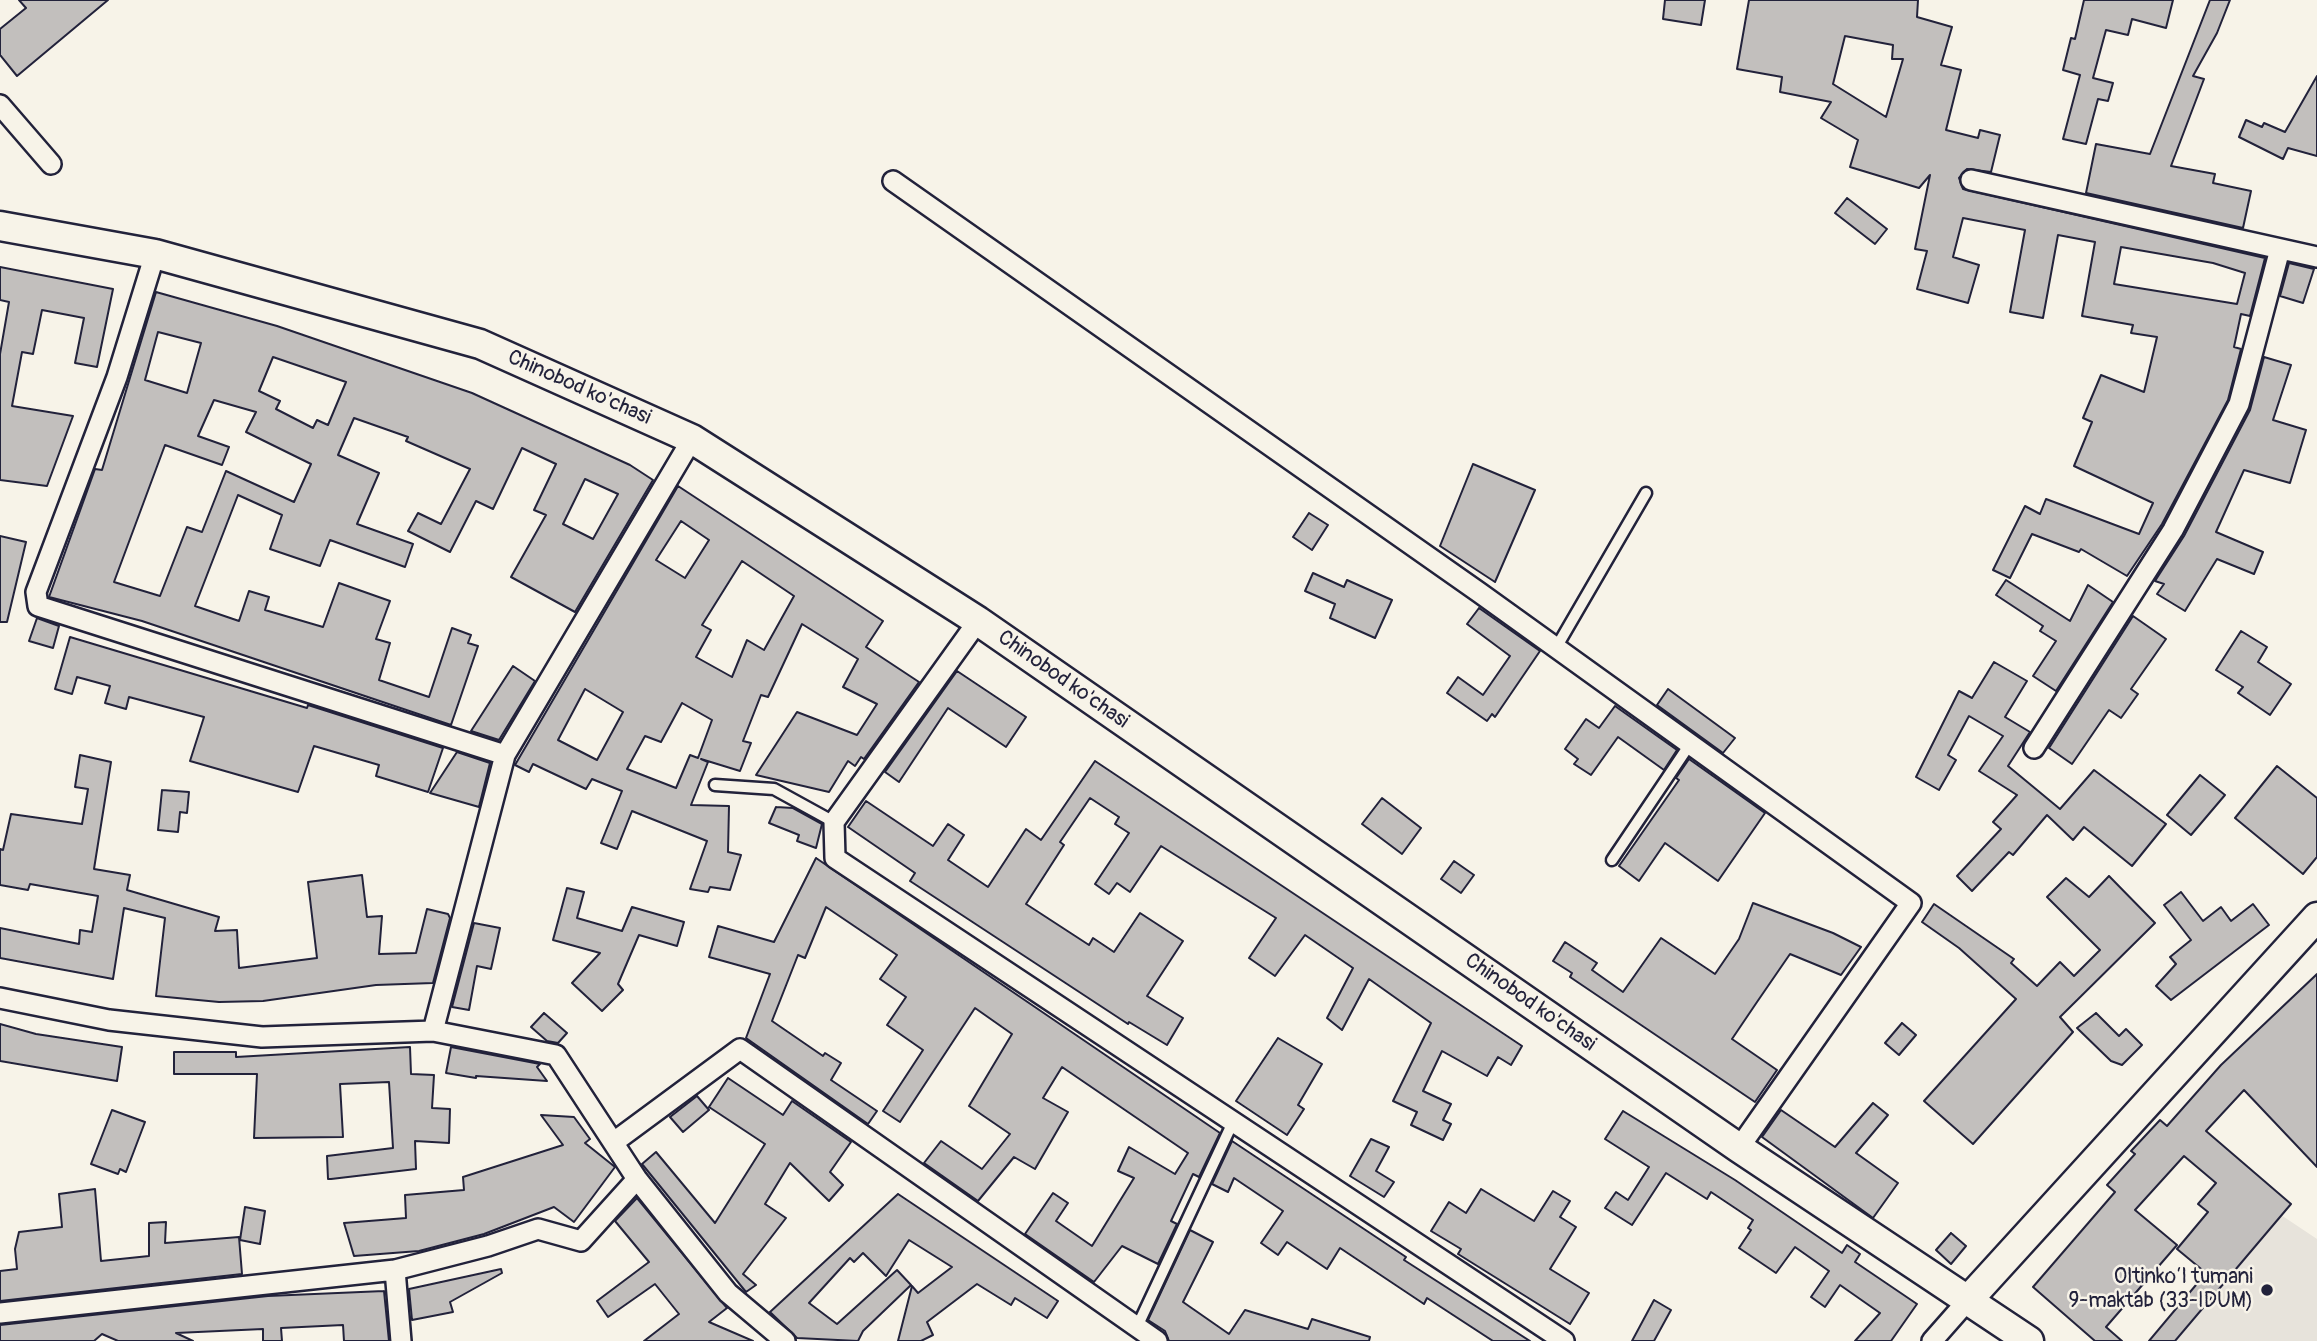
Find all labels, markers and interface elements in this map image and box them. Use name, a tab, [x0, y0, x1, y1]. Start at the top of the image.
street label: Chinobod ko'chasi	[503, 345, 655, 431]
street label: Chinobod ko'chasi	[993, 625, 1133, 735]
street label: Chinobod ko'chasi	[1460, 948, 1600, 1058]
place label: Oltinko‘l tumani 9-maktab (33-IDUM)	[2068, 1265, 2253, 1315]
marker: Oltinko‘l tumani 9-maktab (33-IDUM)	[2259, 1282, 2275, 1298]

